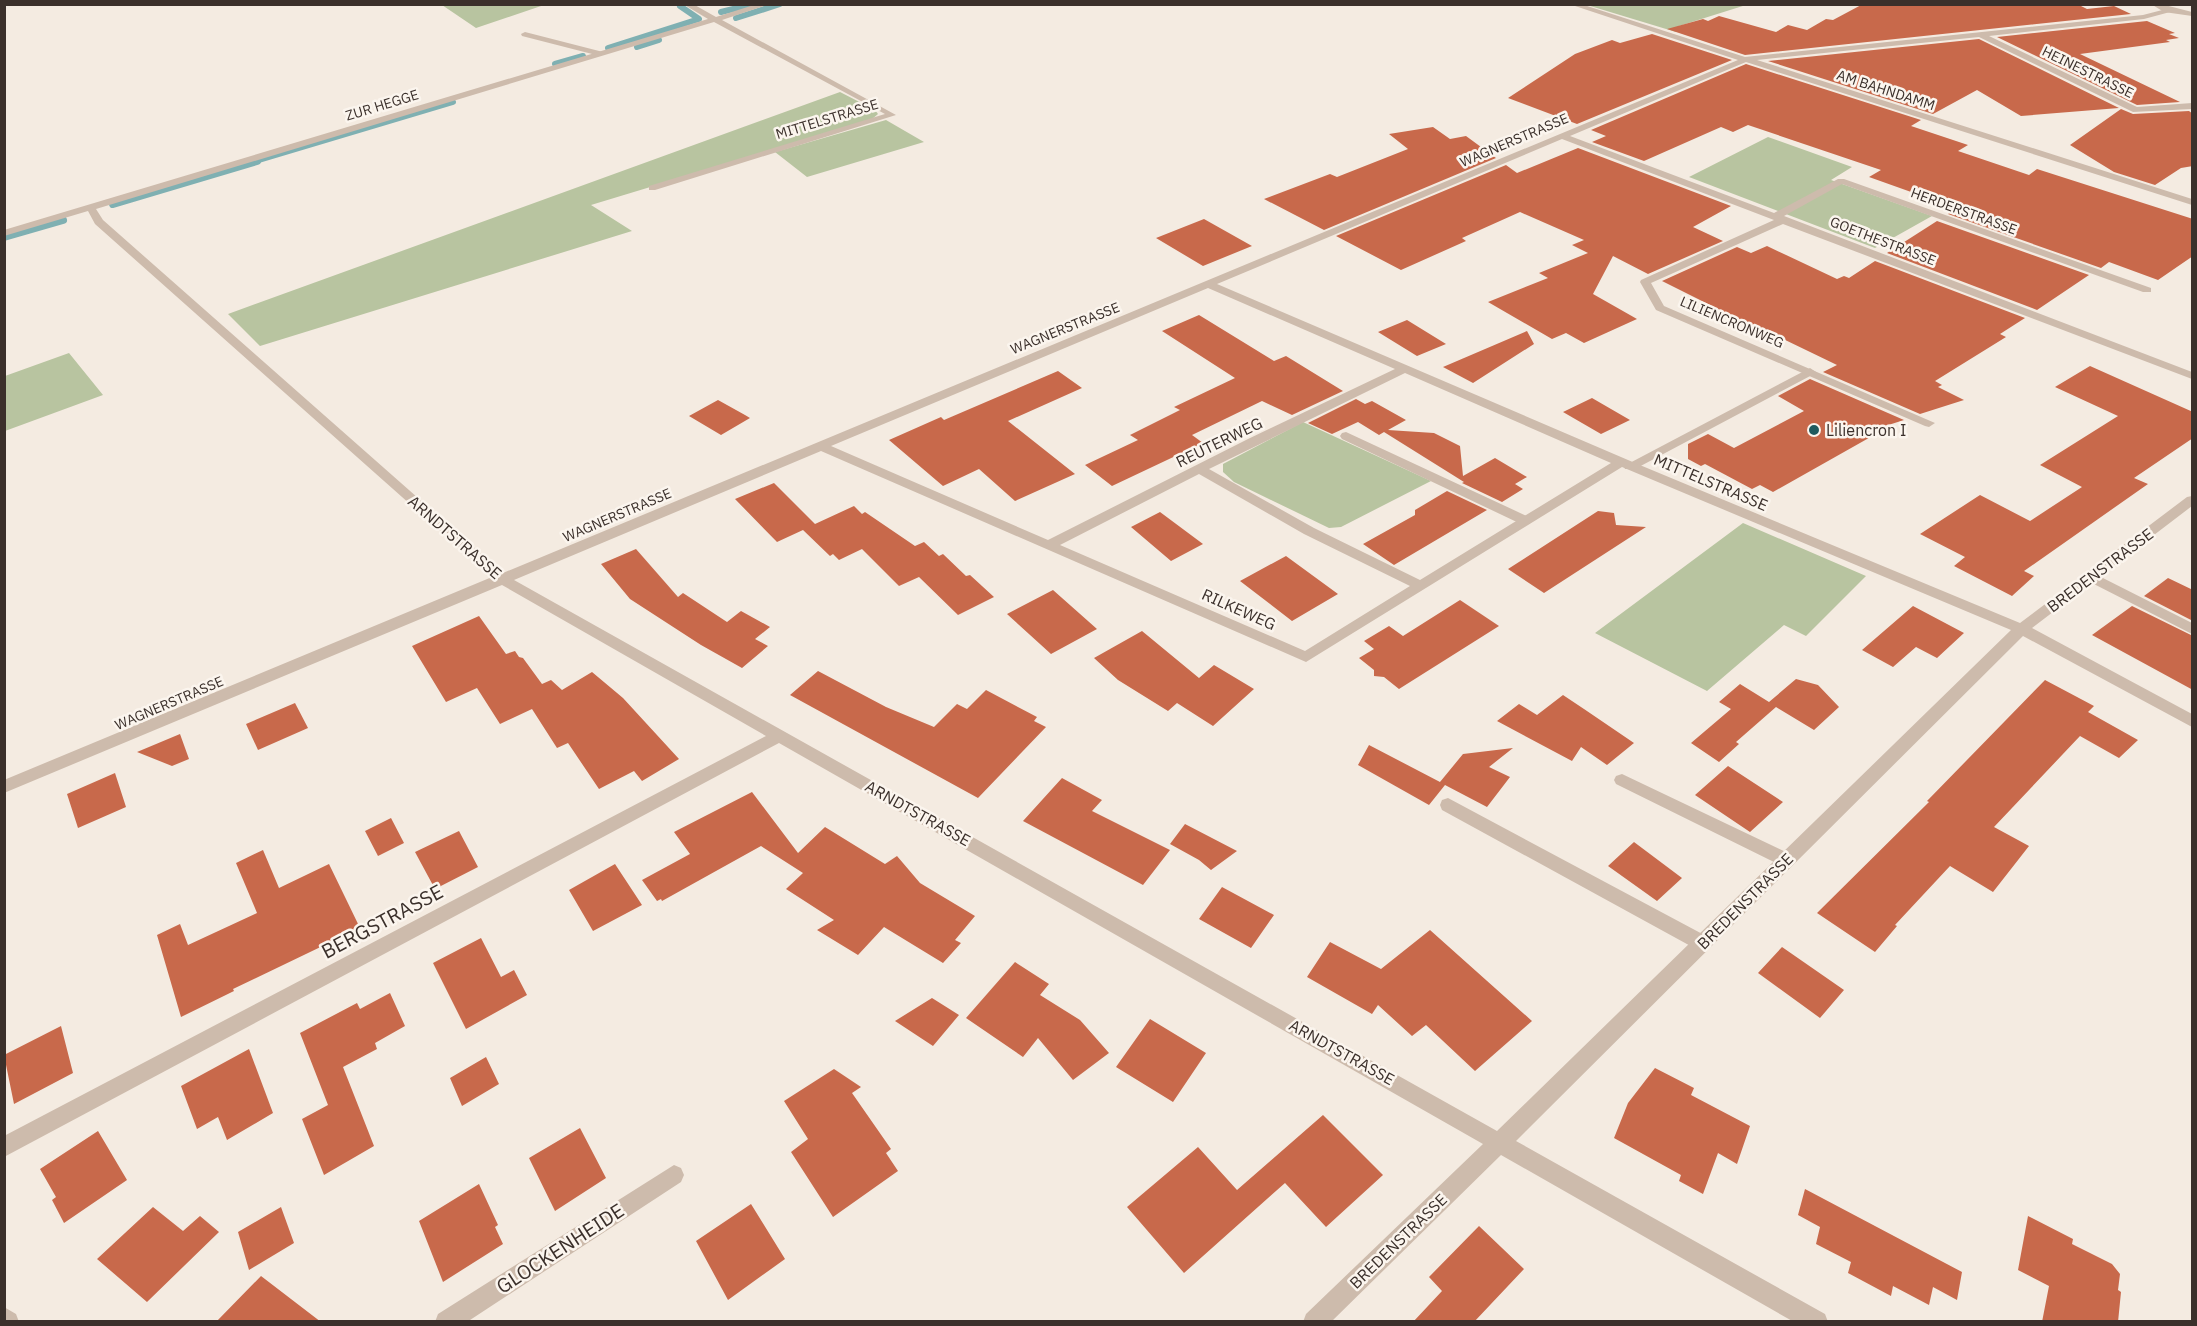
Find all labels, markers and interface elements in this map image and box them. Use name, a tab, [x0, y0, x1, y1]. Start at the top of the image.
street label: HEINESTRASSE	[2039, 42, 2137, 102]
street label: AM BAHNDAMM	[1835, 66, 1937, 114]
street label: ZUR HEGGE	[343, 85, 421, 125]
street label: MITTELSTRASSE	[773, 95, 881, 143]
street label: WAGNERSTRASSE	[1457, 109, 1571, 171]
street label: HERDERSTRASSE	[1908, 183, 2020, 239]
street label: GOETHESTRASSE	[1827, 213, 1939, 269]
street label: LILIENCRONWEG	[1677, 292, 1787, 352]
street label: WAGNERSTRASSE	[1008, 298, 1122, 358]
street label: REUTERWEG	[1172, 412, 1266, 472]
place label: Liliencron I	[1826, 420, 1906, 440]
marker: Liliencron I	[1807, 423, 1821, 437]
street label: MITTELSTRASSE	[1651, 449, 1771, 515]
street label: WAGNERSTRASSE	[560, 484, 674, 546]
street label: ARNDTSTRASSE	[404, 491, 506, 583]
street label: BREDENSTRASSE	[2043, 524, 2157, 616]
street label: RILKEWEG	[1199, 584, 1279, 634]
street label: WAGNERSTRASSE	[112, 672, 226, 734]
street label: ARNDTSTRASSE	[862, 776, 974, 850]
street label: BREDENSTRASSE	[1693, 849, 1797, 953]
street label: BERGSTRASSE	[316, 878, 448, 964]
street label: ARNDTSTRASSE	[1286, 1015, 1398, 1089]
street label: BREDENSTRASSE	[1345, 1189, 1451, 1293]
street label: GLOCKENHEIDE	[491, 1197, 629, 1299]

